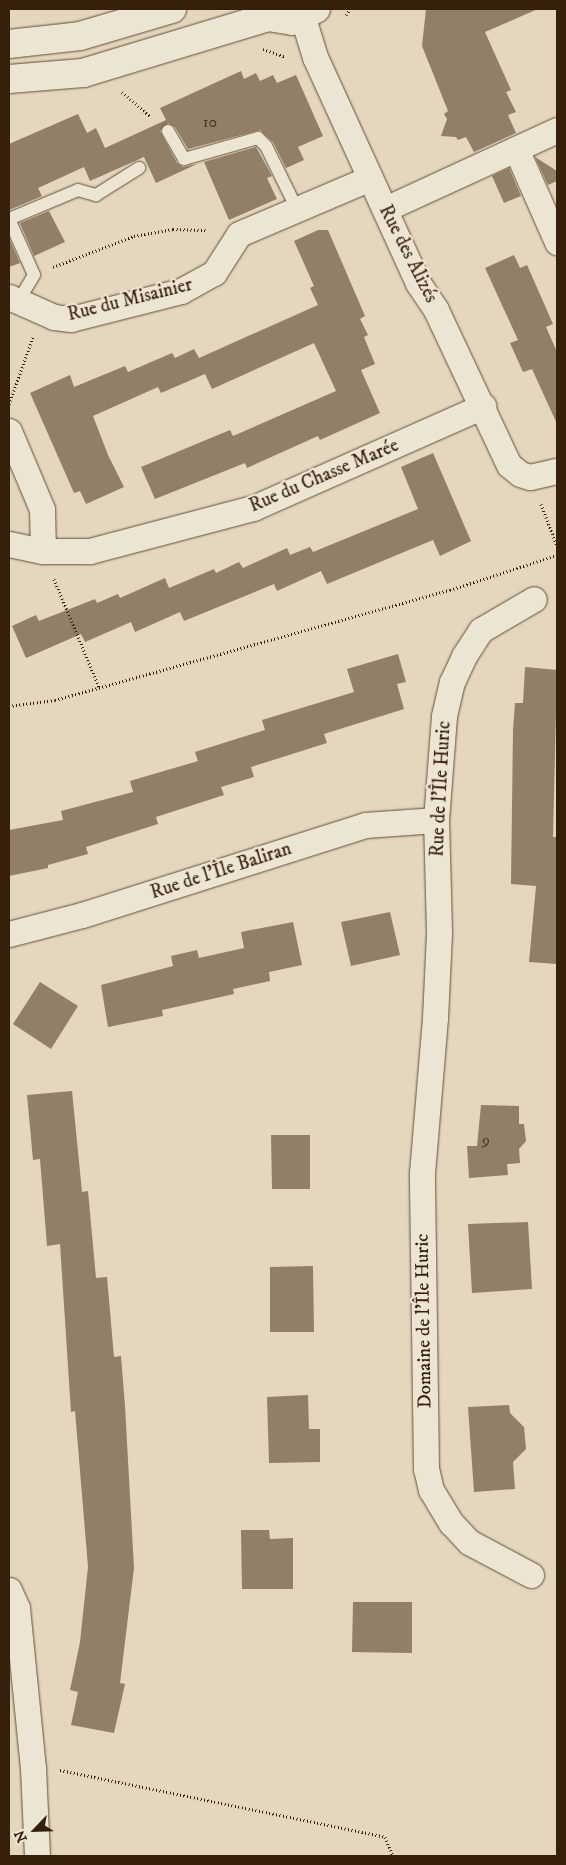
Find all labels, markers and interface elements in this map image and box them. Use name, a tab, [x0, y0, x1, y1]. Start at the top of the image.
house number: 10	[203, 112, 217, 132]
street label: Rue des Alizés	[374, 201, 442, 307]
street label: Rue du Misainier	[65, 273, 195, 327]
street label: Rue du Chasse Marée	[246, 434, 402, 518]
street label: Rue de l'Île Huric	[426, 720, 456, 858]
street label: Rue de l'Île Baliran	[148, 837, 294, 905]
house number: 9	[482, 1130, 490, 1150]
street label: Domaine de l'Île Huric	[411, 1233, 437, 1409]
north arrow	[10, 1805, 60, 1855]
text: N	[11, 1827, 32, 1845]

